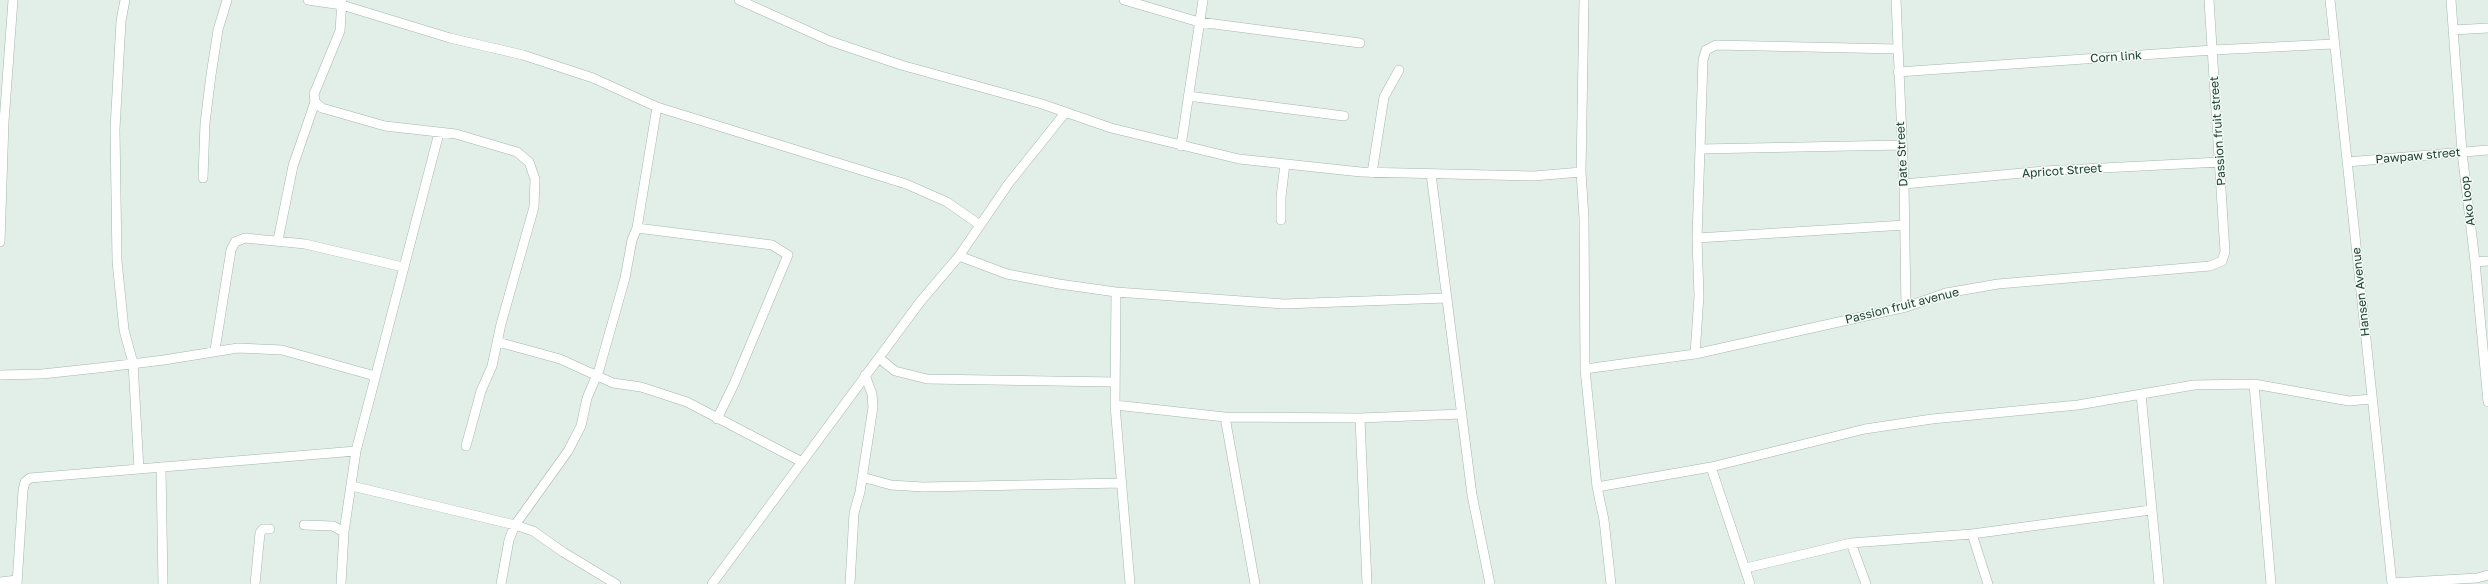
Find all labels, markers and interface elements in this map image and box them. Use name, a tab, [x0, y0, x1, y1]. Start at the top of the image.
street label: Corn link	[2090, 48, 2142, 66]
street label: Passion fruit street	[2207, 76, 2229, 186]
street label: Date Street	[1893, 121, 1911, 187]
street label: Pawpaw street	[2375, 145, 2461, 167]
street label: Apricot Street	[2021, 161, 2103, 181]
street label: Ako loop	[2458, 175, 2478, 227]
street label: Hansen Avenue	[2349, 247, 2373, 337]
street label: Passion fruit avenue	[1844, 285, 1960, 327]

